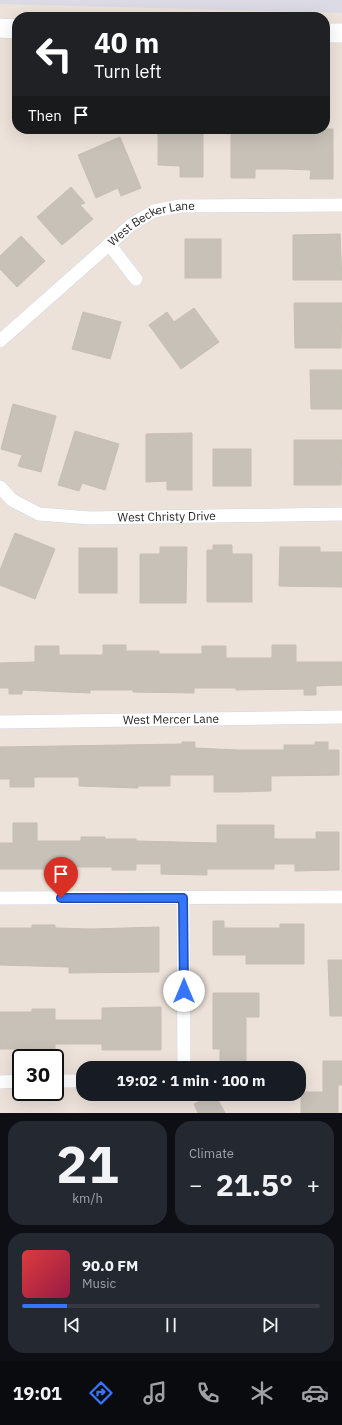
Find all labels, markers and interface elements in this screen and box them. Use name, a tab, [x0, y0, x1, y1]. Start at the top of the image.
text: 40 m	[94, 24, 159, 61]
icon: left	[28, 28, 80, 80]
text: Turn left	[94, 60, 162, 83]
icon: arrive	[70, 104, 92, 126]
text: Then	[28, 106, 62, 125]
street label: West Becker Lane	[105, 198, 195, 249]
street label: West Christy Drive	[117, 508, 216, 525]
street label: West Mercer Lane	[123, 711, 220, 727]
pin	[44, 857, 78, 898]
icon: arrive	[50, 863, 72, 885]
position arrow	[163, 970, 205, 1012]
speed limit sign: 30	[12, 1049, 64, 1101]
text: 19:02 · 1 min · 100 m	[117, 1071, 265, 1090]
text: 21	[56, 1130, 119, 1197]
text: Climate	[189, 1145, 234, 1162]
text: 21.5°	[216, 1165, 293, 1204]
text: −	[189, 1170, 202, 1199]
text: +	[307, 1170, 320, 1199]
text: km/h	[72, 1190, 103, 1207]
text: 90.0 FM	[82, 1256, 138, 1275]
text: Music	[82, 1275, 116, 1292]
icon: previous	[61, 1314, 83, 1336]
icon: pause	[160, 1314, 182, 1336]
icon: next	[259, 1314, 281, 1336]
icon: directions	[87, 1379, 115, 1407]
icon: music	[141, 1379, 169, 1407]
icon: phone	[194, 1379, 222, 1407]
icon: climate	[248, 1379, 276, 1407]
icon: car	[301, 1379, 329, 1407]
text: 19:01	[13, 1382, 62, 1405]

